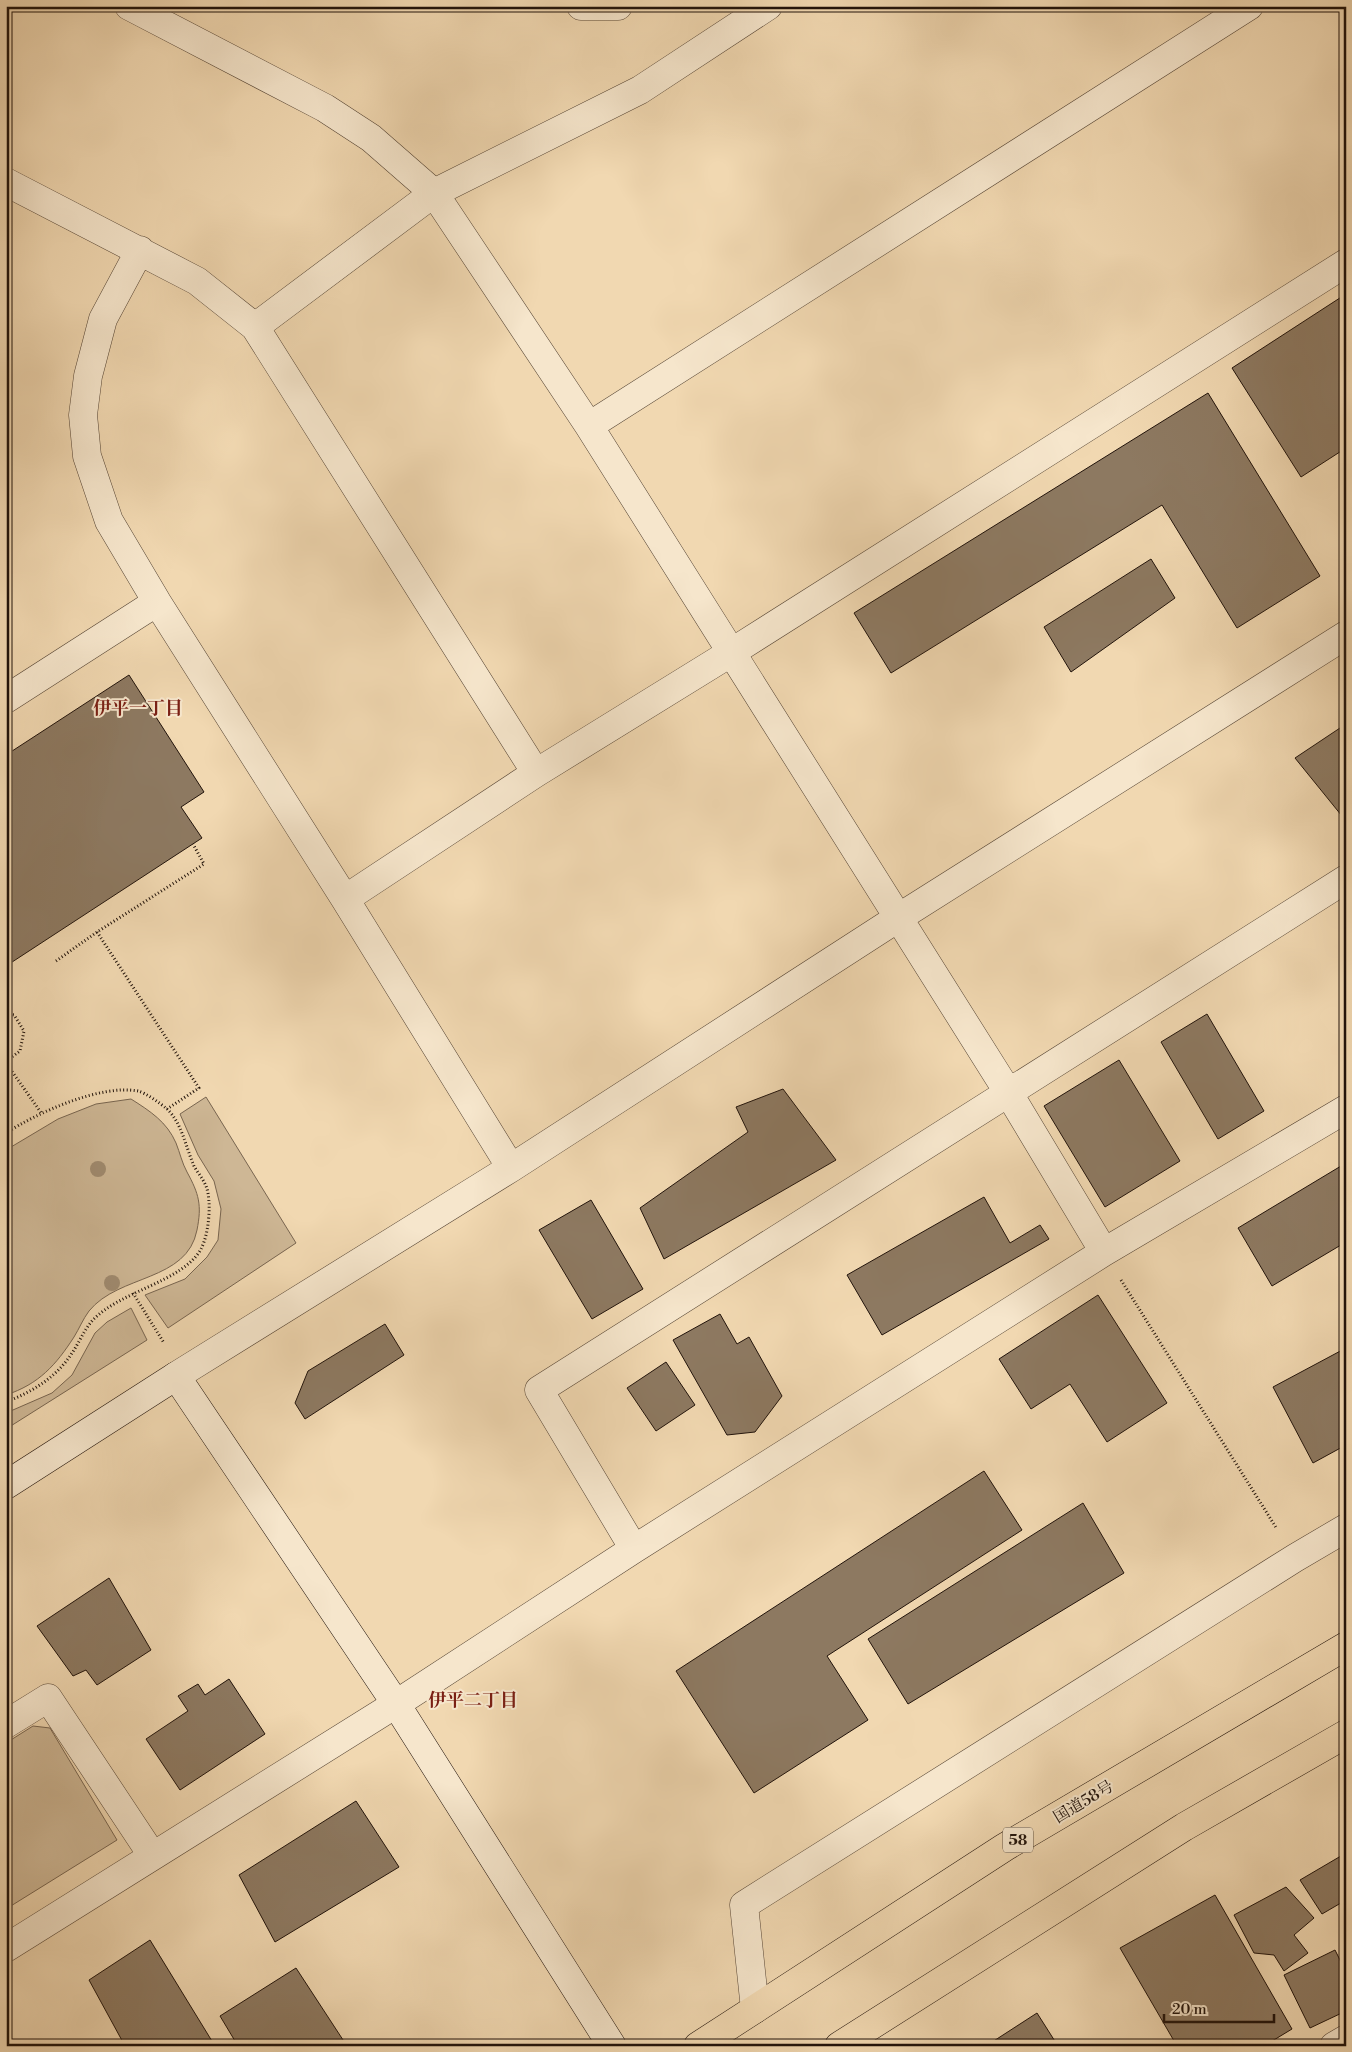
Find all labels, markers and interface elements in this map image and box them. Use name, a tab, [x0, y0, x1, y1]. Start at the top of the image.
district label: 伊平一丁目	[93, 697, 183, 720]
district label: 伊平二丁目	[428, 1689, 518, 1712]
street label: 国道58号	[1050, 1776, 1117, 1828]
road number: 58	[1003, 1828, 1033, 1852]
scale bar	[1164, 1992, 1274, 2024]
text: 20 m	[1172, 2000, 1207, 2019]

